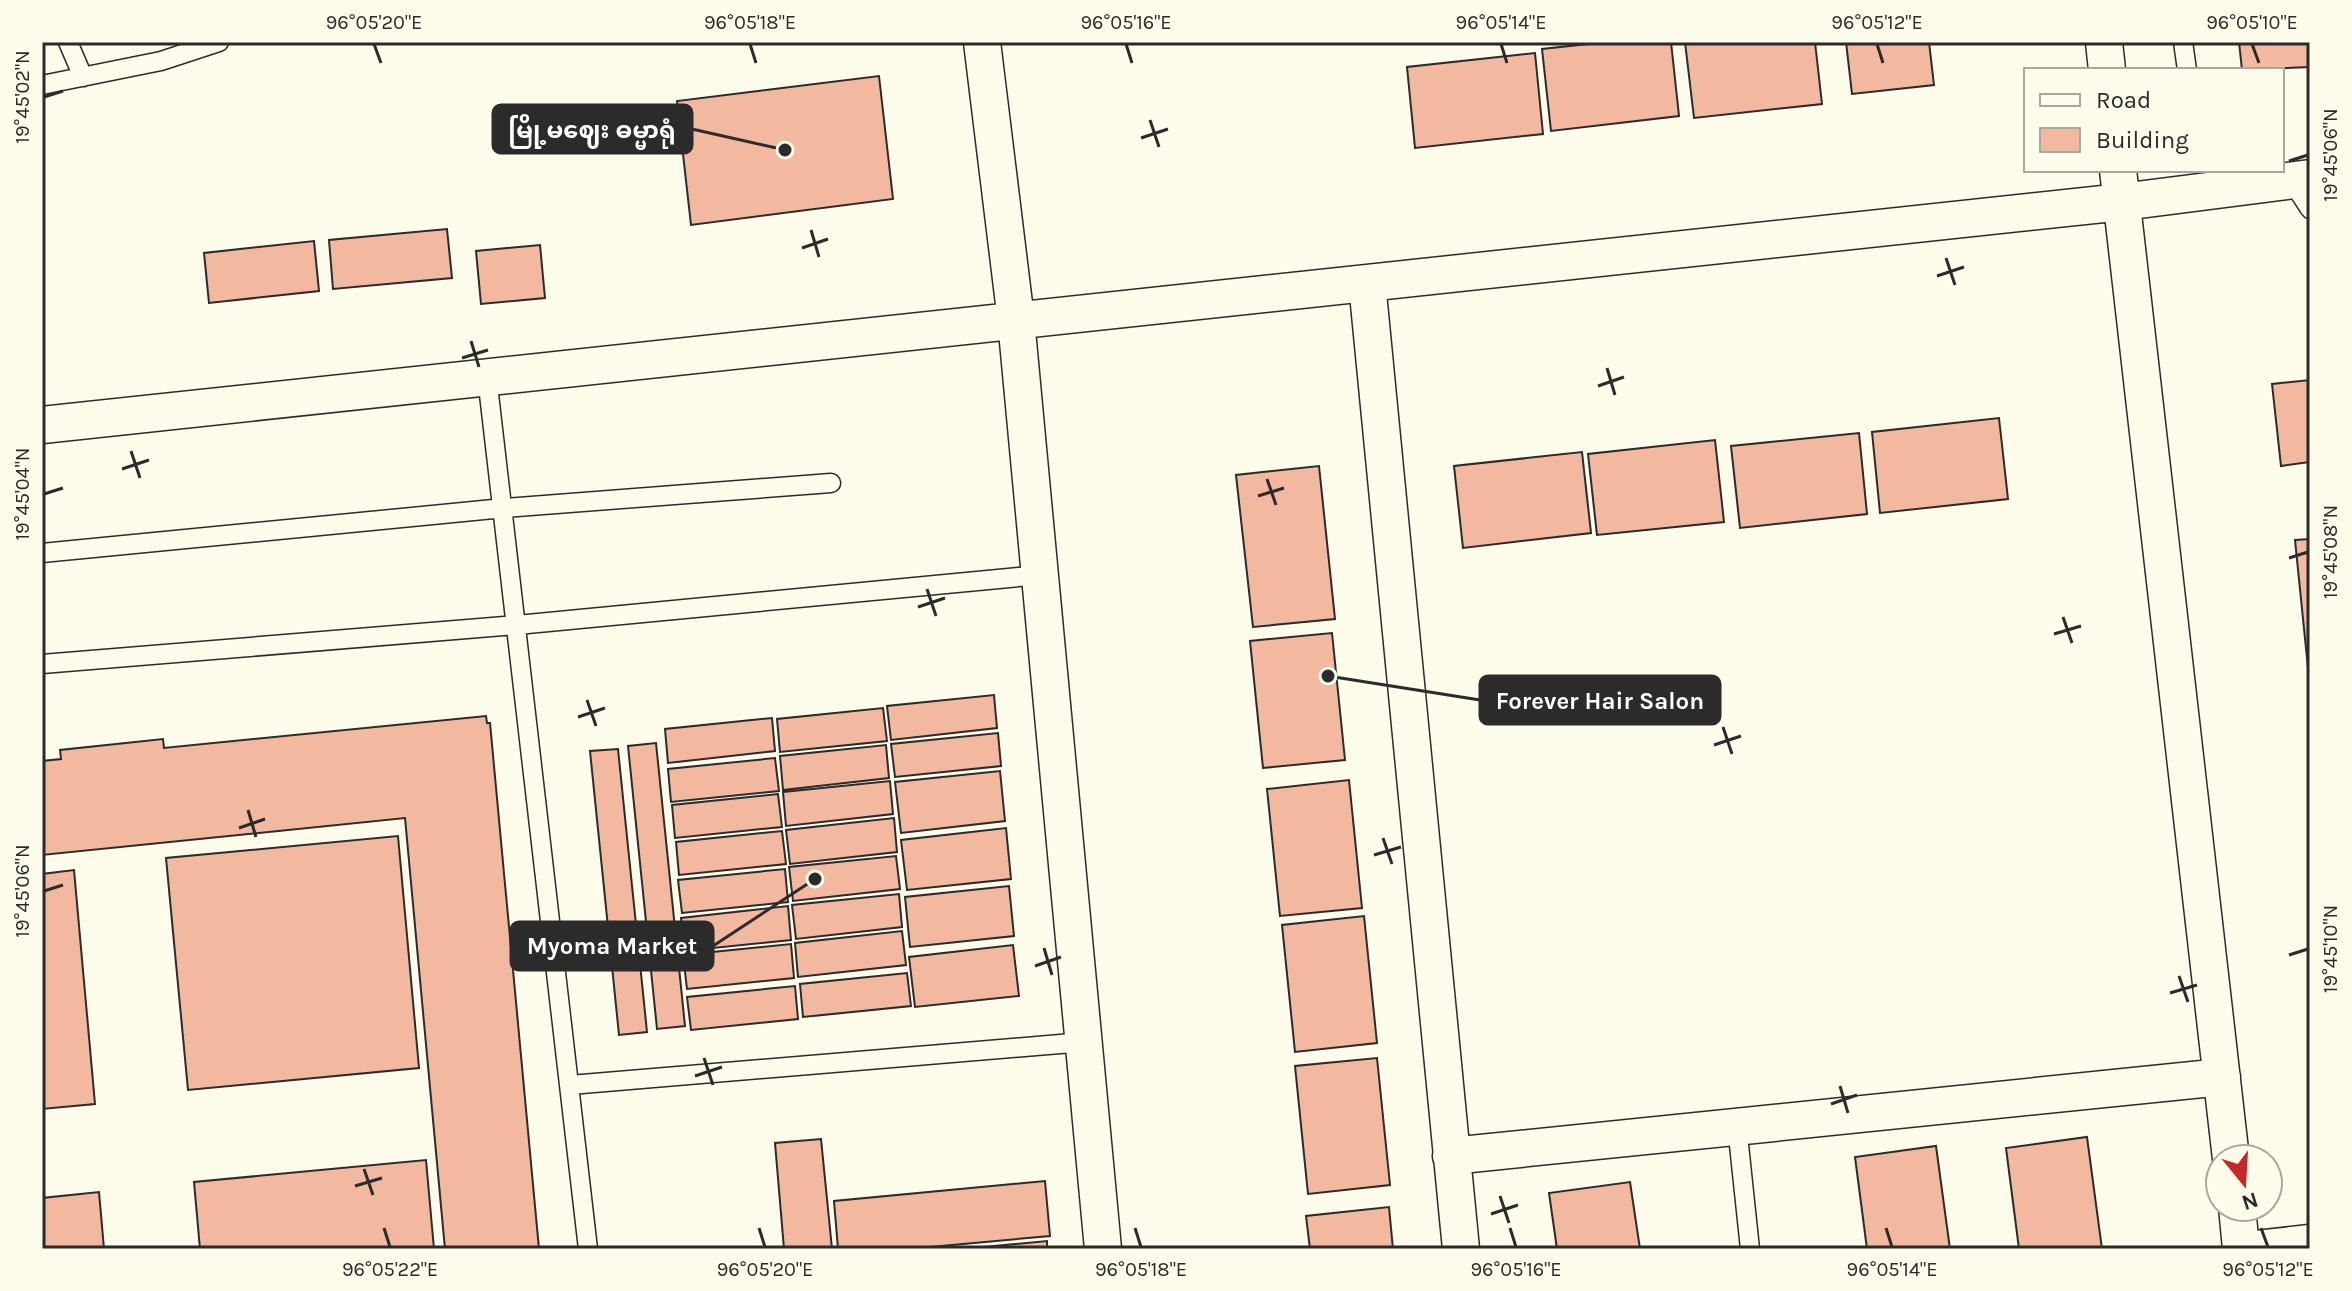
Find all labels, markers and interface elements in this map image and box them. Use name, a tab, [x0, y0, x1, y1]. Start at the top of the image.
text: 96°05'20"E	[326, 11, 422, 34]
text: 96°05'18"E	[704, 11, 796, 34]
text: 96°05'16"E	[1080, 11, 1172, 34]
text: 96°05'14"E	[1456, 11, 1546, 34]
text: 96°05'12"E	[1831, 11, 1923, 34]
text: 96°05'10"E	[2206, 11, 2298, 34]
text: 19°45'02"N	[11, 50, 34, 144]
legend	[2024, 68, 2284, 172]
text: Road	[2096, 86, 2151, 114]
callout: မြို့မဈေး ဓမ္မာရုံ	[493, 105, 692, 153]
text: 19°45'06"N	[2319, 108, 2342, 202]
text: မြို့မဈေး ဓမ္မာရုံ	[508, 114, 676, 150]
text: Building	[2096, 126, 2189, 154]
text: 19°45'04"N	[11, 448, 34, 541]
text: 19°45'08"N	[2319, 505, 2342, 599]
callout: Forever Hair Salon	[1480, 676, 1720, 724]
text: Forever Hair Salon	[1496, 687, 1704, 715]
text: 19°45'06"N	[11, 844, 34, 938]
text: 19°45'10"N	[2319, 905, 2342, 993]
callout: Myoma Market	[511, 922, 713, 970]
text: Myoma Market	[527, 932, 697, 960]
north arrow	[2204, 1143, 2284, 1223]
text: N	[2238, 1186, 2261, 1216]
text: 96°05'22"E	[342, 1258, 438, 1281]
text: 96°05'20"E	[717, 1258, 813, 1281]
text: 96°05'18"E	[1095, 1258, 1187, 1281]
text: 96°05'16"E	[1470, 1258, 1562, 1281]
text: 96°05'14"E	[1847, 1258, 1937, 1281]
text: 96°05'12"E	[2222, 1258, 2314, 1281]

